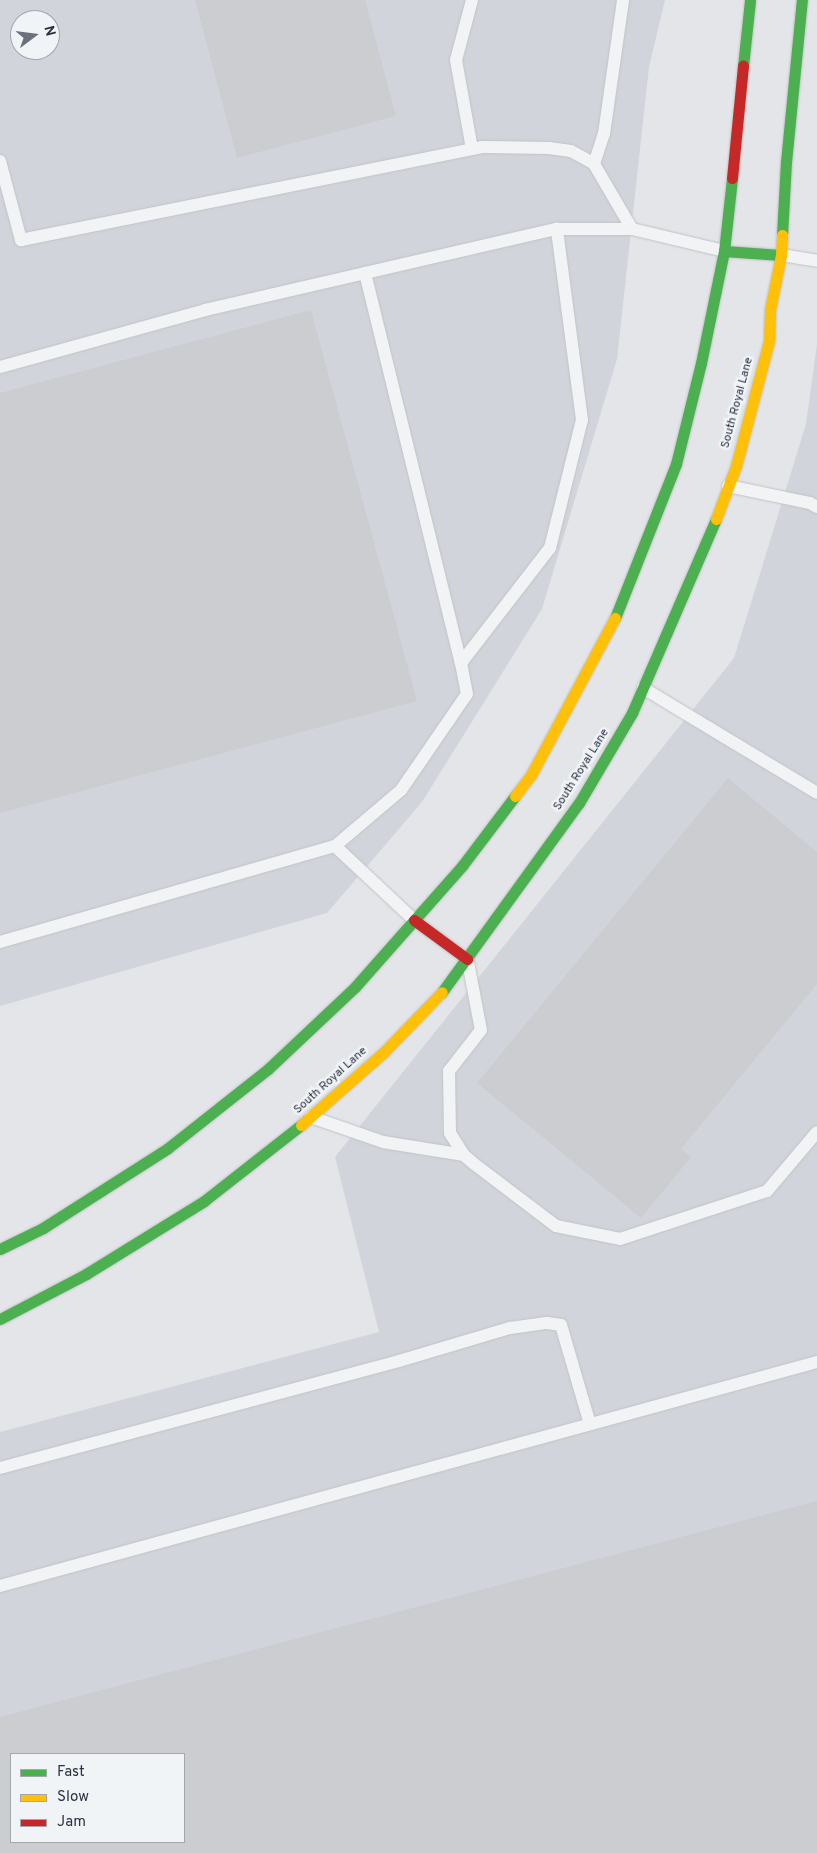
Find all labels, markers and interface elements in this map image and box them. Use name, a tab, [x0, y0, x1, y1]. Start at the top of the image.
north arrow	[10, 10, 60, 60]
text: N	[39, 24, 59, 38]
street label: South Royal Lane	[719, 356, 757, 450]
street label: South Royal Lane	[551, 727, 613, 813]
street label: South Royal Lane	[291, 1044, 371, 1118]
legend	[10, 1753, 185, 1843]
text: Fast	[57, 1763, 85, 1782]
text: Slow	[57, 1788, 89, 1807]
text: Jam	[57, 1813, 86, 1832]

